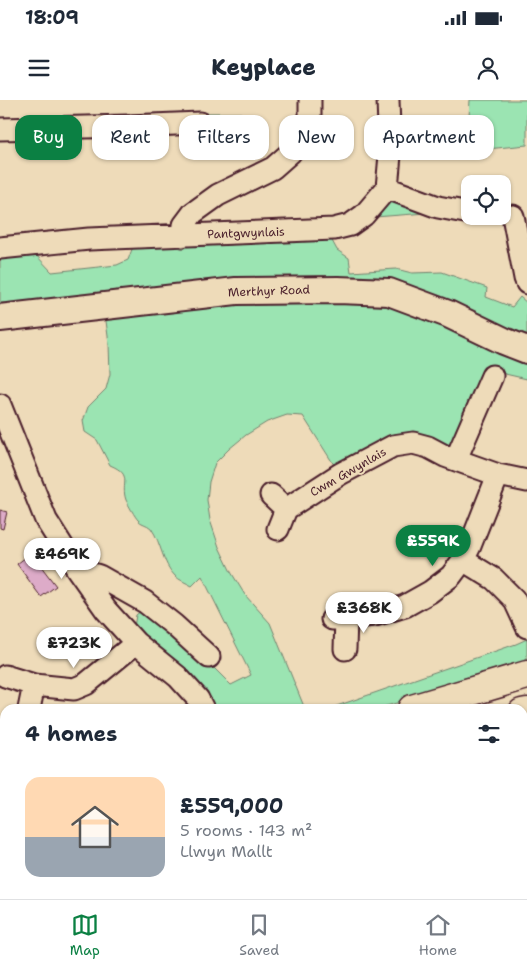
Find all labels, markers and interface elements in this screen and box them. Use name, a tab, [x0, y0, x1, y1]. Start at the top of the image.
text: 18:09	[25, 5, 79, 30]
text: Keyplace	[211, 53, 316, 82]
icon: menu	[25, 54, 53, 82]
icon: person	[474, 54, 502, 82]
chip: Buy	[15, 115, 82, 160]
chip: Rent	[92, 115, 169, 160]
chip: Filters	[179, 115, 269, 160]
chip: New	[279, 115, 354, 160]
chip: Apartment	[364, 115, 494, 160]
map controls	[461, 175, 511, 225]
button: locate	[461, 175, 511, 225]
street label: Pantgwynlais	[207, 224, 285, 242]
street label: Merthyr Road	[228, 282, 311, 300]
street label: Cwm Gwynlais	[307, 444, 389, 500]
pin: £559K	[398, 524, 468, 567]
text: £559K	[407, 530, 459, 551]
pin: £469K	[27, 538, 97, 580]
text: £469K	[35, 543, 89, 564]
pin: £368K	[329, 592, 399, 634]
text: £368K	[336, 597, 392, 618]
pin: £723K	[39, 626, 109, 669]
text: £723K	[47, 632, 101, 653]
text: 4 homes	[25, 720, 117, 748]
icon: filters	[475, 720, 503, 748]
text: £559,000	[180, 792, 284, 820]
icon: home	[65, 797, 125, 857]
text: 5 rooms · 143 m²	[180, 820, 312, 841]
text: Llwyn Mallt	[180, 841, 273, 862]
tab: Map	[70, 911, 100, 959]
tab: Saved	[239, 911, 279, 959]
tab: Home	[419, 911, 457, 959]

